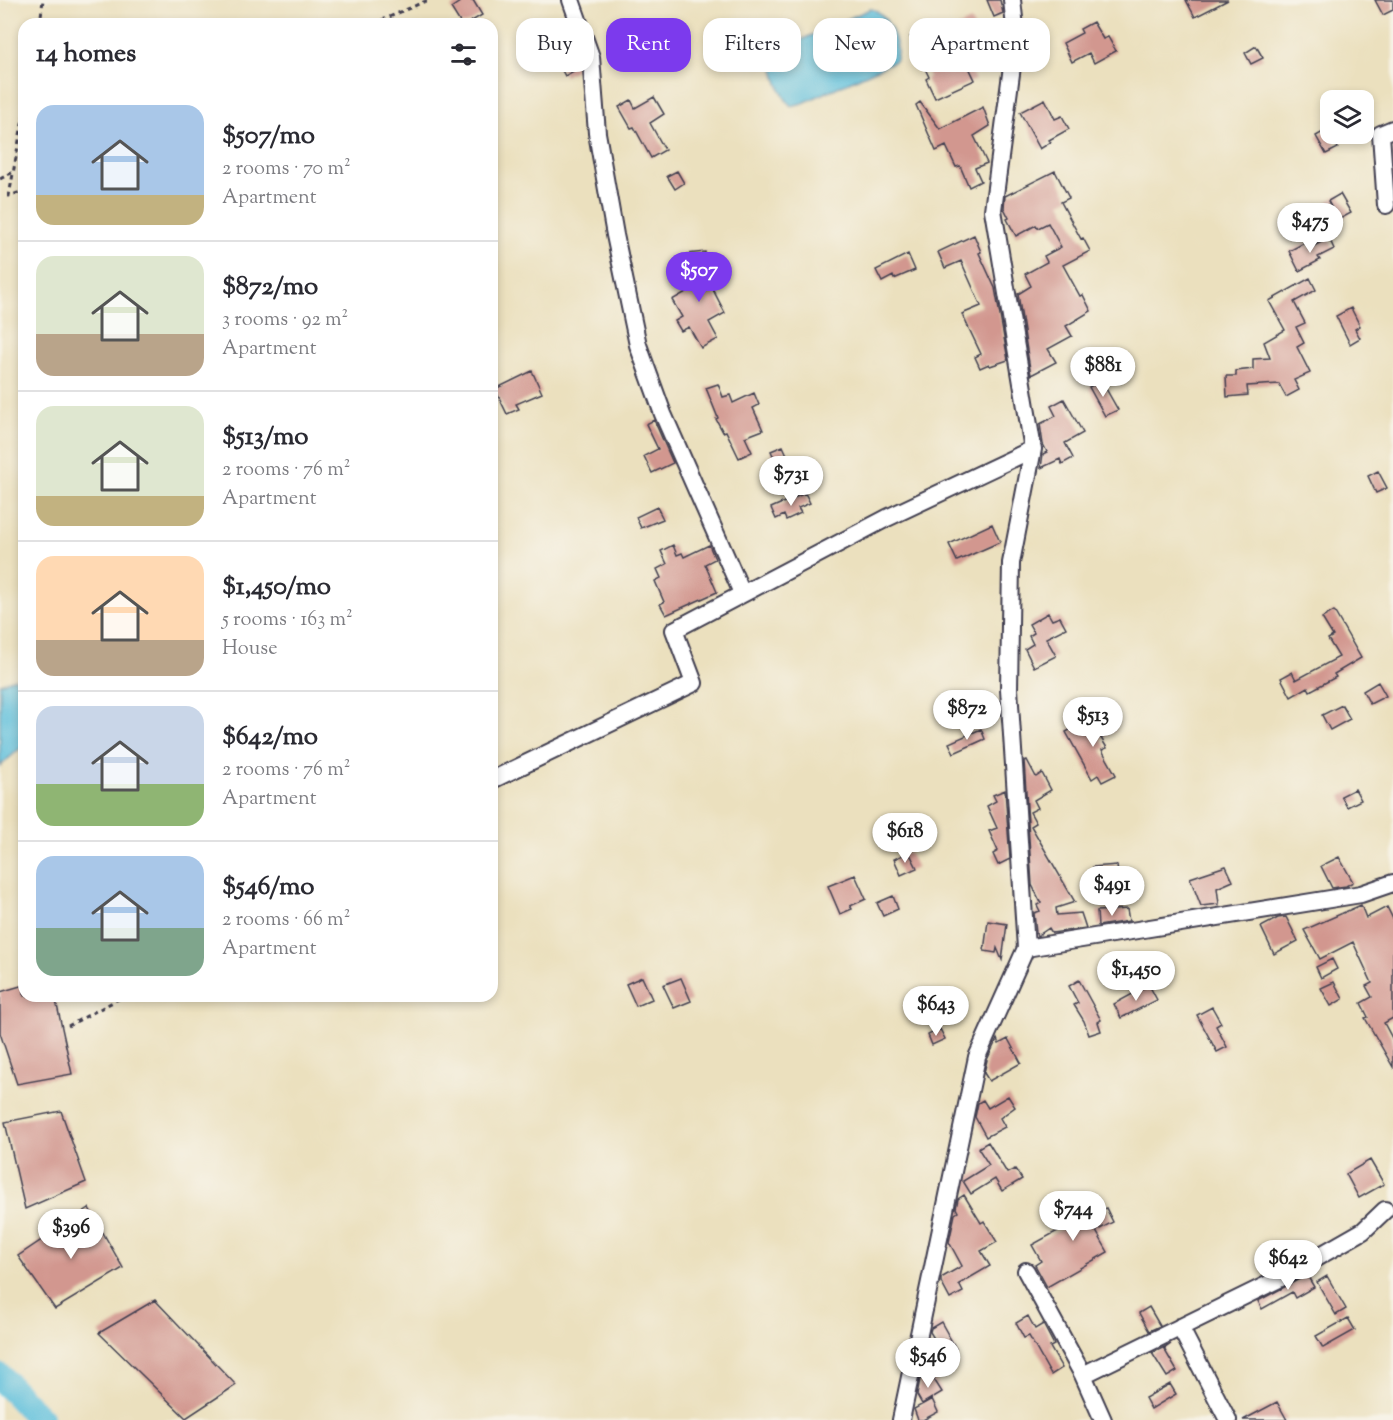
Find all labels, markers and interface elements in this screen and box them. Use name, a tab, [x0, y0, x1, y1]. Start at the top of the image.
chip: Buy	[516, 18, 594, 72]
chip: Rent	[606, 18, 691, 72]
chip: Filters	[703, 18, 801, 72]
chip: New	[813, 18, 897, 72]
chip: Apartment	[909, 18, 1050, 72]
text: 14 homes	[36, 36, 136, 73]
icon: filters	[447, 38, 480, 71]
map controls	[1320, 90, 1374, 144]
button: layers	[1320, 90, 1374, 144]
text: $507/mo	[222, 118, 315, 155]
icon: home	[84, 129, 156, 201]
text: 2 rooms · 70 m²	[222, 155, 351, 184]
text: Apartment	[222, 184, 317, 213]
pin: $475	[1274, 203, 1346, 254]
text: $475	[1291, 208, 1329, 237]
pin: $507	[663, 252, 735, 303]
text: $507	[680, 257, 718, 286]
text: $872/mo	[222, 269, 318, 306]
icon: home	[84, 280, 156, 352]
text: 3 rooms · 92 m²	[222, 306, 348, 335]
text: Apartment	[222, 335, 317, 364]
pin: $881	[1067, 347, 1139, 398]
text: $881	[1084, 352, 1122, 381]
text: $513/mo	[222, 419, 309, 456]
icon: home	[84, 430, 156, 502]
text: 2 rooms · 76 m²	[222, 456, 350, 485]
pin: $731	[755, 456, 827, 507]
text: $731	[773, 461, 809, 490]
text: Apartment	[222, 485, 317, 514]
text: $1,450/mo	[222, 569, 331, 606]
icon: home	[84, 580, 156, 652]
text: 5 rooms · 163 m²	[222, 606, 353, 635]
text: House	[222, 635, 277, 664]
pin: $872	[931, 690, 1003, 741]
text: $872	[947, 695, 987, 724]
pin: $513	[1057, 697, 1129, 748]
text: $513	[1077, 702, 1109, 731]
text: $642/mo	[222, 719, 318, 756]
icon: home	[84, 730, 156, 802]
text: 2 rooms · 76 m²	[222, 756, 350, 785]
text: Apartment	[222, 785, 317, 814]
pin: $618	[869, 813, 941, 864]
text: $618	[886, 818, 924, 847]
pin: $491	[1076, 866, 1148, 917]
text: $546/mo	[222, 869, 315, 906]
text: $491	[1093, 871, 1131, 900]
icon: home	[84, 880, 156, 952]
text: 2 rooms · 66 m²	[222, 906, 350, 935]
text: Apartment	[222, 935, 317, 964]
pin: $1,450	[1087, 951, 1185, 1002]
text: $1,450	[1111, 956, 1161, 985]
pin: $643	[900, 986, 972, 1037]
text: $643	[917, 991, 955, 1020]
pin: $744	[1037, 1191, 1109, 1242]
text: $744	[1053, 1196, 1093, 1225]
pin: $396	[35, 1209, 107, 1260]
text: $396	[52, 1214, 90, 1243]
pin: $642	[1252, 1240, 1324, 1291]
text: $642	[1268, 1245, 1308, 1274]
pin: $546	[892, 1338, 964, 1389]
text: $546	[909, 1343, 947, 1372]

